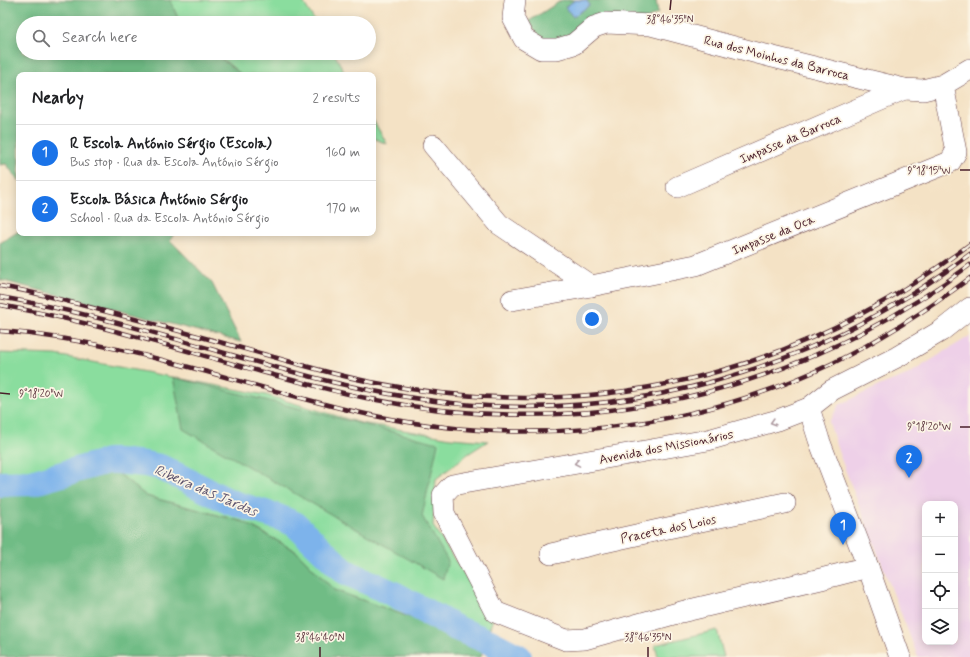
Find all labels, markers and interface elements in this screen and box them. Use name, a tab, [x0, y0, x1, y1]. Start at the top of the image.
text: 38°46'35"N	[647, 13, 694, 27]
search box	[16, 16, 376, 60]
icon: search	[30, 27, 52, 49]
text: Search here	[62, 28, 138, 48]
street label: Rua dos Moinhos da Barroca	[702, 32, 852, 85]
text: Nearby	[32, 87, 84, 109]
text: 2 results	[313, 90, 360, 107]
street label: Impasse da Barroca	[737, 110, 844, 168]
text: R Escola António Sérgio (Escola)	[70, 134, 272, 154]
text: 1	[42, 144, 48, 161]
text: 160 m	[325, 144, 360, 161]
text: Bus stop · Rua da Escola António Sérgio	[70, 154, 279, 171]
text: 9°18'15"W	[908, 164, 950, 178]
text: Escola Básica António Sérgio	[70, 190, 248, 210]
text: 2	[42, 200, 48, 217]
text: 170 m	[326, 200, 360, 217]
text: School · Rua da Escola António Sérgio	[70, 210, 269, 227]
street label: Impasse da Oca	[730, 211, 817, 260]
your location	[582, 309, 602, 329]
text: 9°18'20"W	[19, 387, 63, 401]
one-way arrow	[769, 417, 776, 426]
text: 9°18'20"W	[907, 420, 951, 434]
street label: Avenida dos Missionários	[598, 426, 735, 469]
pin: 2	[896, 445, 922, 478]
one-way arrow	[574, 458, 580, 467]
water label: Ribeira das Jardas	[151, 461, 261, 521]
map controls	[922, 501, 958, 645]
button: +	[922, 501, 958, 537]
street label: Praceta dos Loios	[619, 511, 718, 548]
pin: 1	[830, 512, 856, 545]
button: −	[922, 537, 958, 573]
button: locate	[922, 573, 958, 609]
button: layers	[922, 609, 958, 645]
text: 38°46'40"N	[296, 631, 345, 645]
text: 38°46'35"N	[625, 631, 672, 645]

